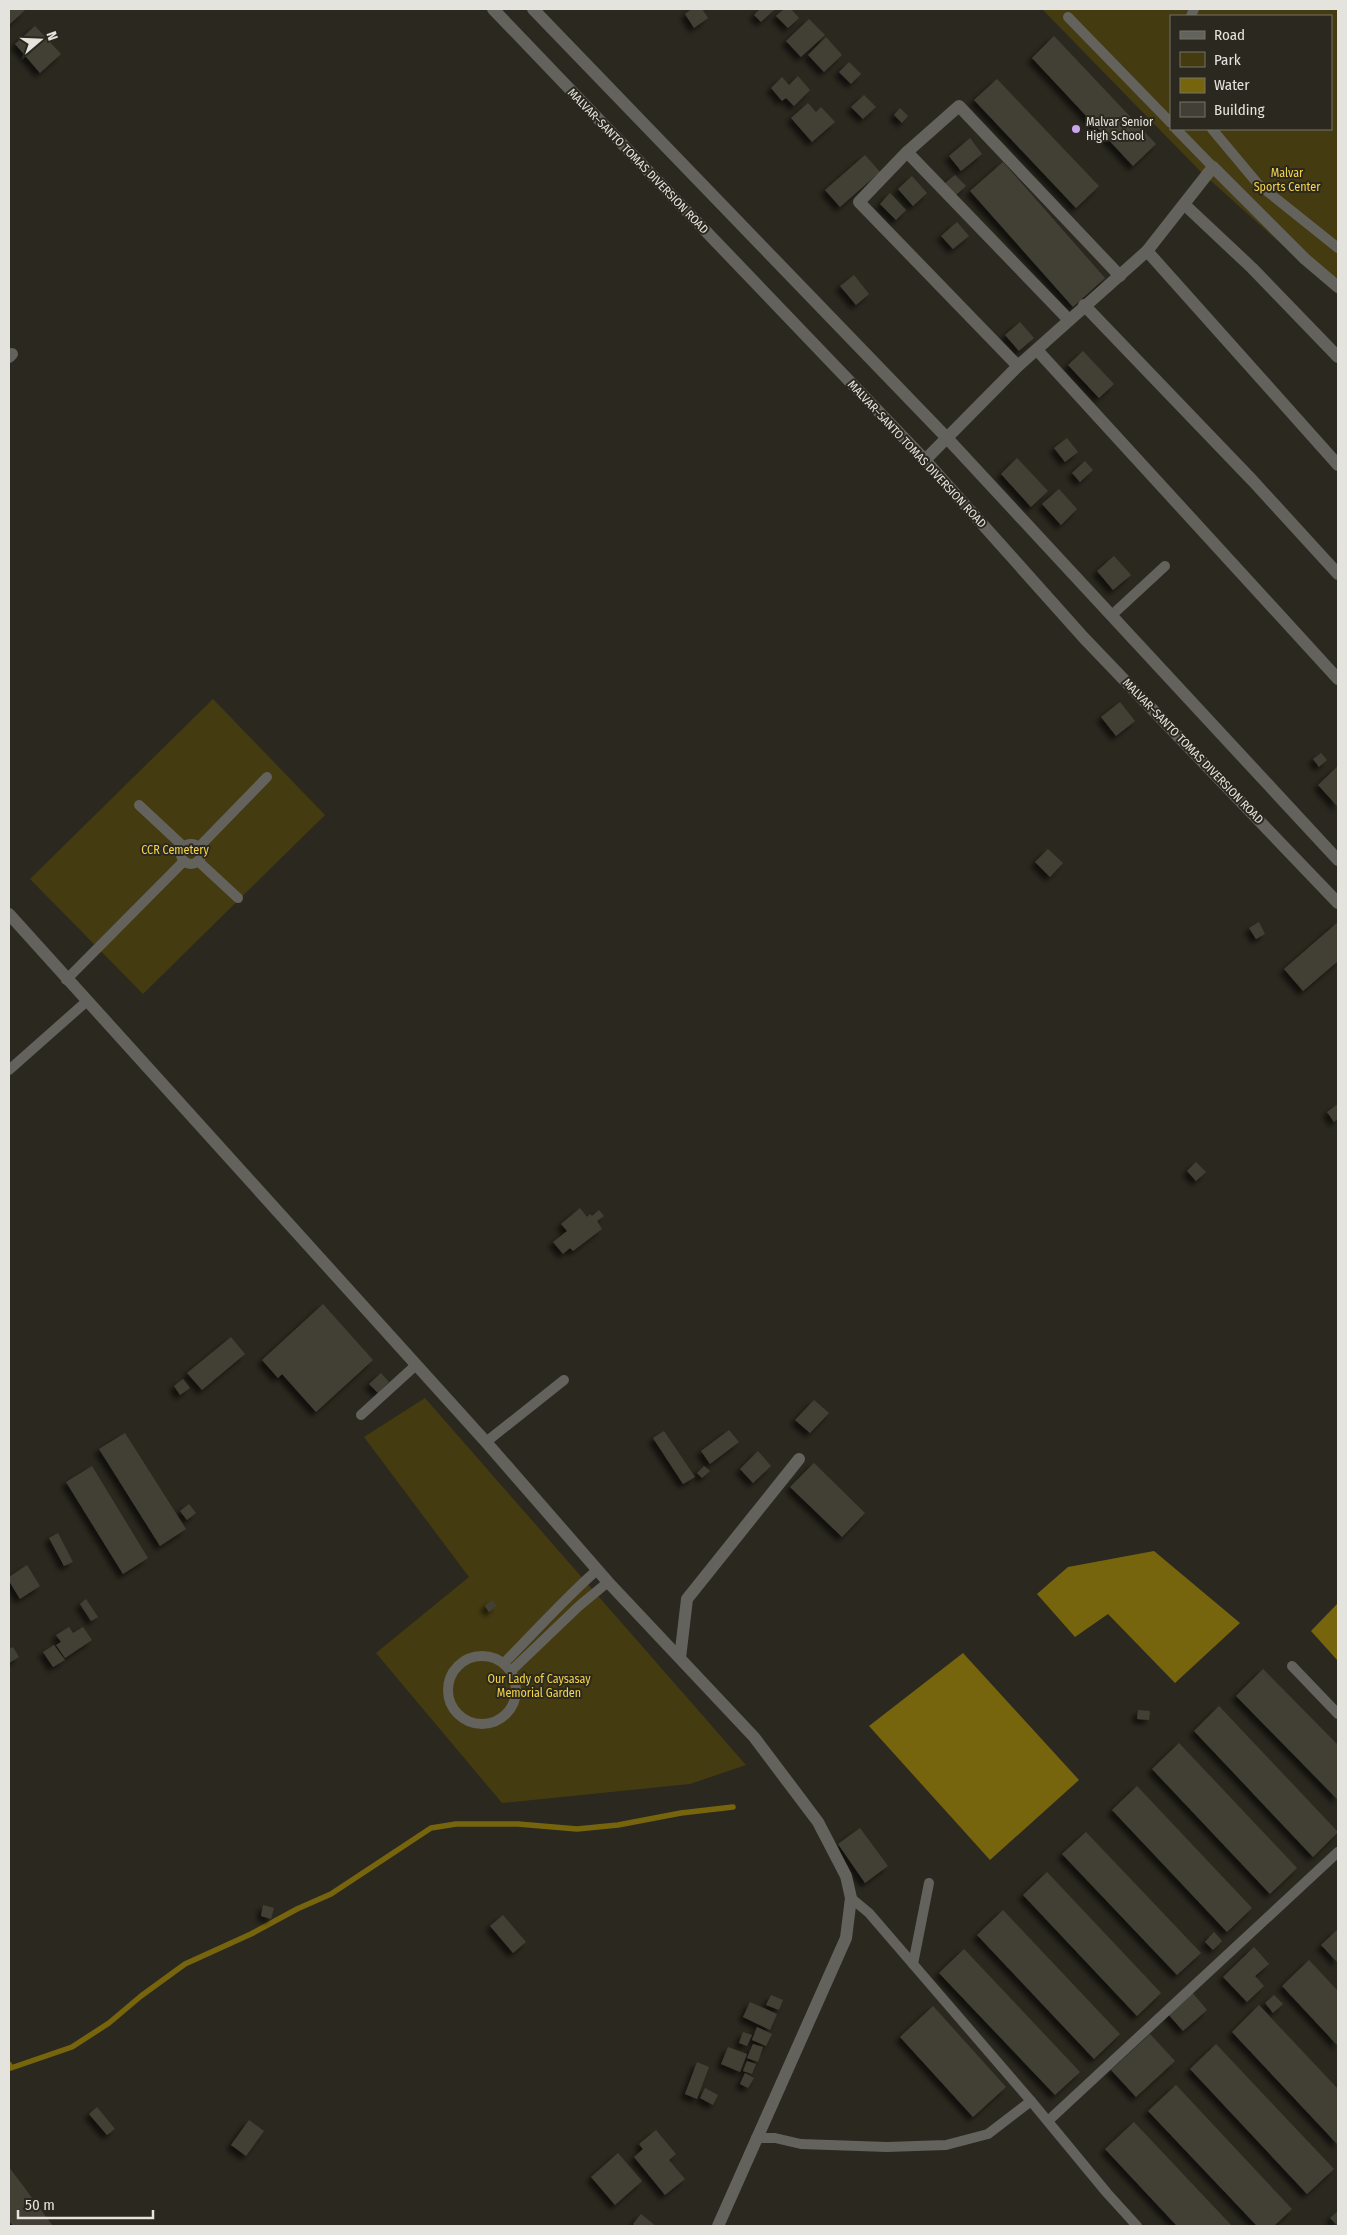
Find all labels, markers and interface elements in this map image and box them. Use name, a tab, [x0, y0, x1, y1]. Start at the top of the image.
north arrow	[15, 15, 65, 65]
legend	[1170, 15, 1332, 130]
text: Road	[1214, 26, 1245, 44]
text: N	[42, 29, 61, 43]
text: Park	[1214, 51, 1241, 69]
text: Water	[1214, 76, 1250, 94]
street label: MALVAR–SANTO TOMAS DIVERSION ROAD	[565, 86, 711, 237]
text: Building	[1214, 101, 1265, 119]
place label: Malvar Senior High School	[1086, 115, 1154, 143]
marker: Malvar Senior High School	[1070, 123, 1082, 135]
park label: Malvar Sports Center	[1254, 166, 1321, 194]
street label: MALVAR–SANTO TOMAS DIVERSION ROAD	[845, 377, 989, 531]
street label: MALVAR–SANTO TOMAS DIVERSION ROAD	[1120, 676, 1266, 827]
park label: CCR Cemetery	[141, 843, 209, 857]
park label: Our Lady of Caysasay Memorial Garden	[487, 1672, 591, 1700]
scale bar	[18, 2188, 152, 2220]
text: 50 m	[25, 2196, 55, 2214]

